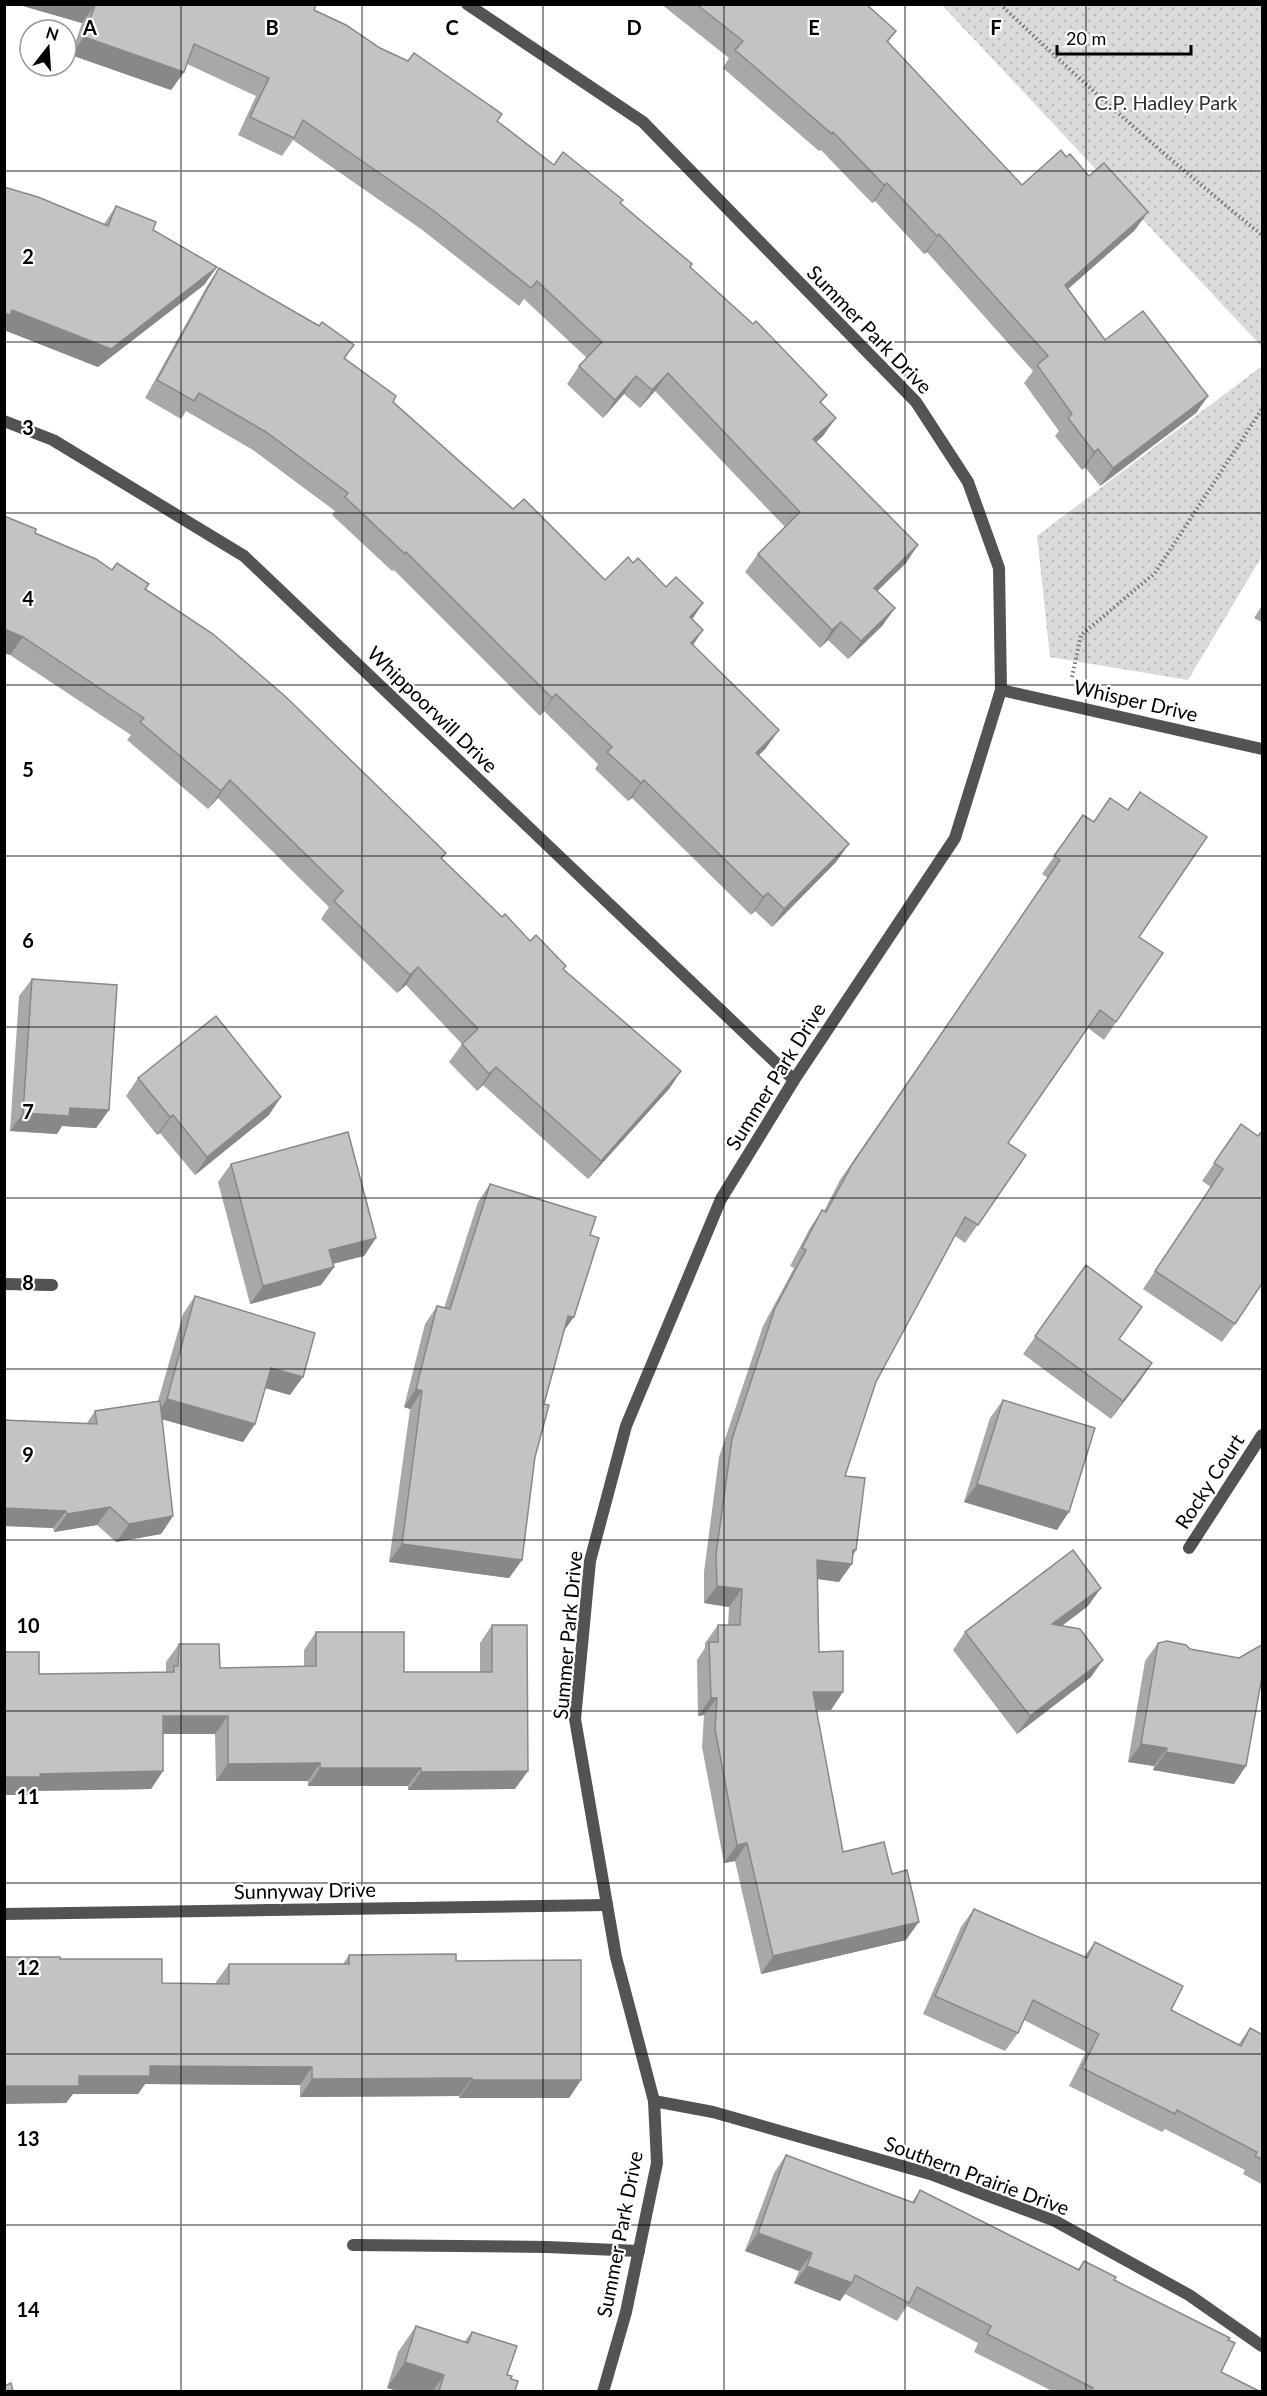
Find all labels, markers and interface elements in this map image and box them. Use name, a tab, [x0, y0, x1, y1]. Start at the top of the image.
text: A	[82, 15, 97, 39]
text: B	[265, 15, 279, 39]
text: C	[445, 15, 459, 39]
text: D	[626, 15, 642, 39]
text: E	[808, 15, 820, 39]
text: F	[990, 15, 1002, 39]
north arrow	[18, 18, 78, 78]
scale bar	[1057, 18, 1190, 56]
text: N	[44, 22, 61, 44]
text: 20 m	[1066, 27, 1106, 49]
park label: C.P. Hadley Park	[1094, 90, 1238, 114]
text: 2	[22, 244, 34, 268]
street label: Summer Park Drive	[803, 260, 937, 398]
text: 3	[22, 415, 34, 439]
text: 4	[22, 586, 34, 610]
street label: Whippoorwill Drive	[363, 641, 503, 777]
street label: Whisper Drive	[1072, 674, 1200, 726]
text: 5	[22, 757, 34, 781]
text: 6	[22, 928, 34, 952]
street label: Summer Park Drive	[720, 998, 830, 1154]
text: 7	[22, 1099, 34, 1123]
text: 8	[22, 1270, 34, 1294]
street label: Rocky Court	[1170, 1429, 1248, 1533]
text: 9	[22, 1442, 34, 1466]
street label: Summer Park Drive	[548, 1550, 586, 1720]
text: 10	[16, 1613, 40, 1637]
text: 11	[16, 1784, 40, 1808]
street label: Sunnyway Drive	[234, 1877, 376, 1903]
text: 12	[16, 1955, 40, 1979]
text: 13	[16, 2126, 40, 2150]
street label: Southern Prairie Drive	[881, 2130, 1073, 2220]
street label: Summer Park Drive	[591, 2149, 647, 2319]
text: 14	[16, 2297, 40, 2321]

